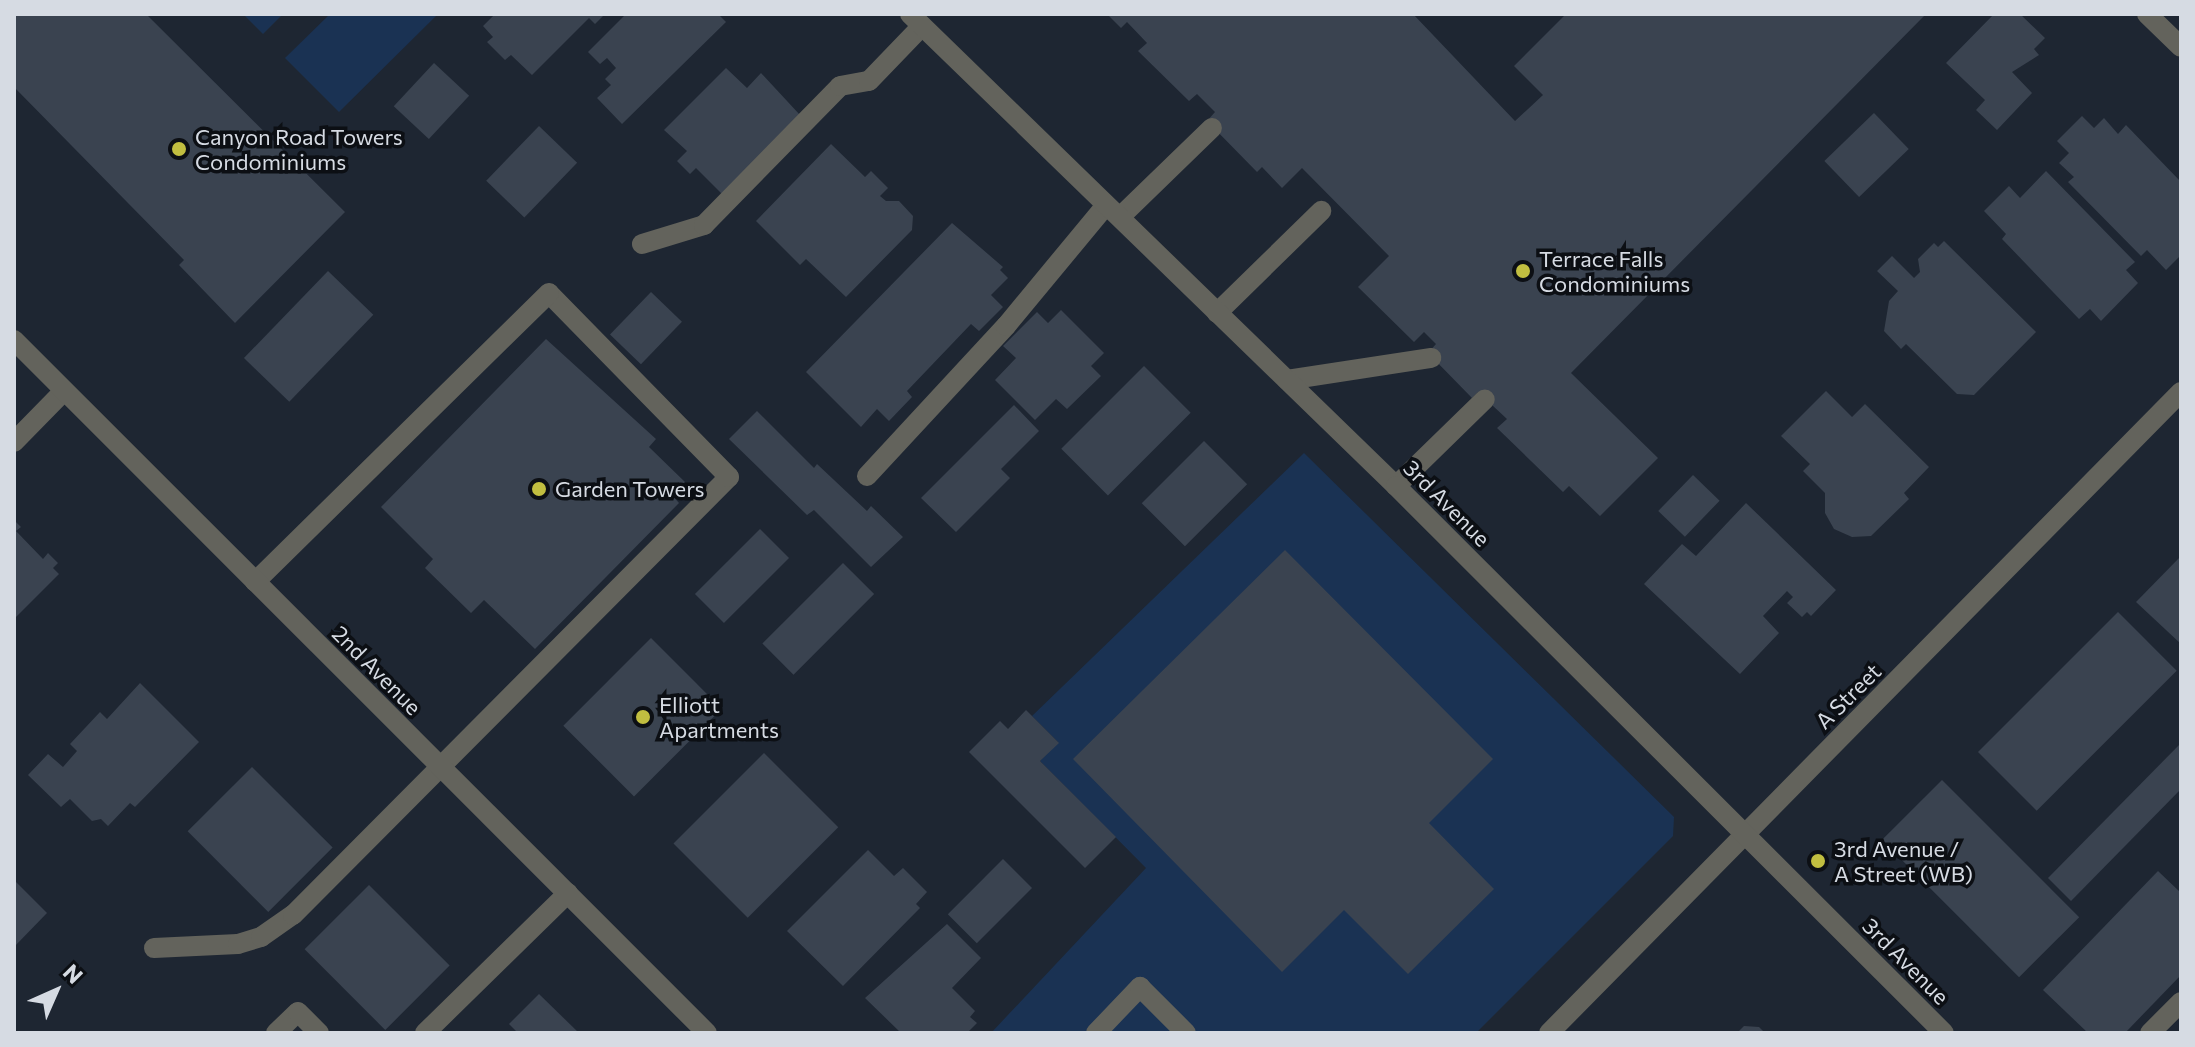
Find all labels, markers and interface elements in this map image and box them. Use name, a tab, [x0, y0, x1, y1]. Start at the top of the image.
place label: Canyon Road Towers Condominiums	[195, 123, 403, 174]
marker: Canyon Road Towers Condominiums	[170, 140, 188, 158]
place label: Terrace Falls Condominiums	[1539, 245, 1690, 296]
marker: Terrace Falls Condominiums	[1514, 262, 1532, 280]
street label: 3rd Avenue	[1398, 454, 1496, 552]
place label: Garden Towers	[555, 476, 705, 502]
marker: Garden Towers	[530, 480, 548, 498]
street label: 2nd Avenue	[327, 620, 427, 720]
street label: A Street	[1810, 658, 1886, 734]
place label: Elliott Apartments	[659, 691, 779, 742]
marker: Elliott Apartments	[634, 708, 652, 726]
place label: 3rd Avenue / A Street (WB)	[1834, 835, 1973, 886]
marker: 3rd Avenue / A Street (WB)	[1809, 852, 1827, 870]
street label: 3rd Avenue	[1857, 912, 1955, 1010]
north arrow	[16, 951, 96, 1031]
text: N	[58, 958, 89, 989]

